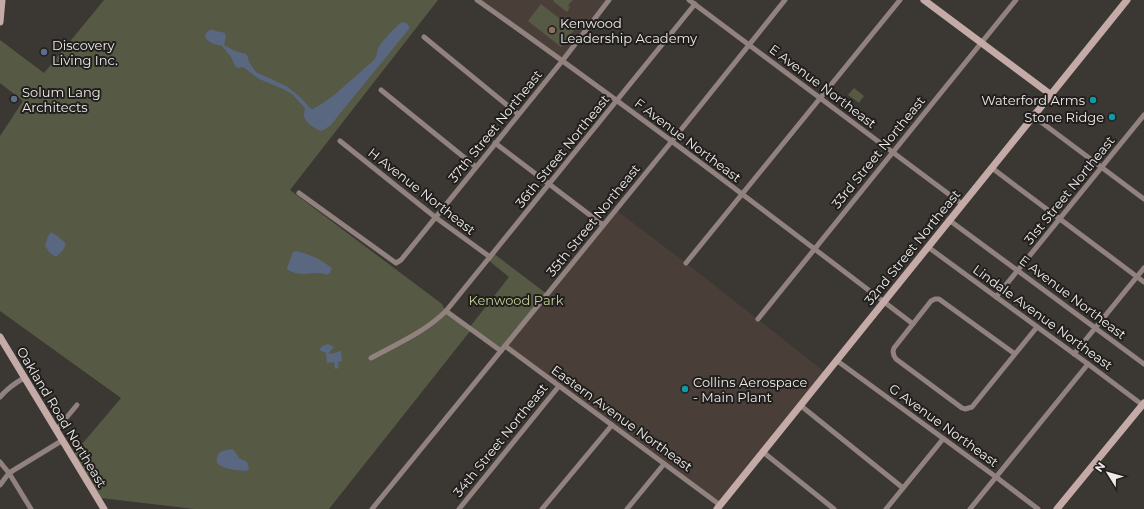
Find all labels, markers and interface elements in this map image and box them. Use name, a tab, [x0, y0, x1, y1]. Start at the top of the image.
place label: Kenwood Leadership Academy	[560, 15, 698, 46]
marker: Kenwood Leadership Academy	[547, 25, 557, 35]
place label: Discovery Living Inc.	[52, 37, 118, 68]
street label: E Avenue Northeast	[766, 41, 880, 131]
marker: Discovery Living Inc.	[39, 47, 49, 57]
street label: 37th Street Northeast	[445, 67, 545, 185]
place label: Solum Lang Architects	[22, 84, 101, 115]
street label: 36th Street Northeast	[512, 91, 612, 211]
place label: Waterford Arms	[981, 92, 1085, 108]
street label: 33rd Street Northeast	[828, 93, 928, 211]
marker: Solum Lang Architects	[9, 94, 19, 104]
street label: F Avenue Northeast	[632, 95, 744, 185]
marker: Waterford Arms	[1088, 95, 1098, 105]
place label: Stone Ridge	[1024, 109, 1104, 125]
marker: Stone Ridge	[1107, 112, 1117, 122]
street label: 31st Street Northeast	[1020, 133, 1118, 247]
street label: H Avenue Northeast	[365, 144, 479, 238]
street label: 35th Street Northeast	[543, 161, 643, 279]
street label: 32nd Street Northeast	[861, 186, 963, 308]
street label: E Avenue Northeast	[1016, 252, 1130, 342]
street label: Lindale Avenue Northeast	[970, 261, 1116, 373]
park label: Kenwood Park	[469, 292, 564, 308]
street label: Oakland Road Northeast	[14, 344, 110, 490]
street label: Eastern Avenue Northeast	[548, 361, 696, 475]
place label: Collins Aerospace - Main Plant	[693, 374, 807, 405]
street label: 34th Street Northeast	[449, 380, 551, 500]
street label: G Avenue Northeast	[886, 380, 1002, 470]
marker: Collins Aerospace - Main Plant	[680, 384, 690, 394]
north arrow	[1088, 453, 1128, 493]
text: N	[1092, 459, 1108, 475]

